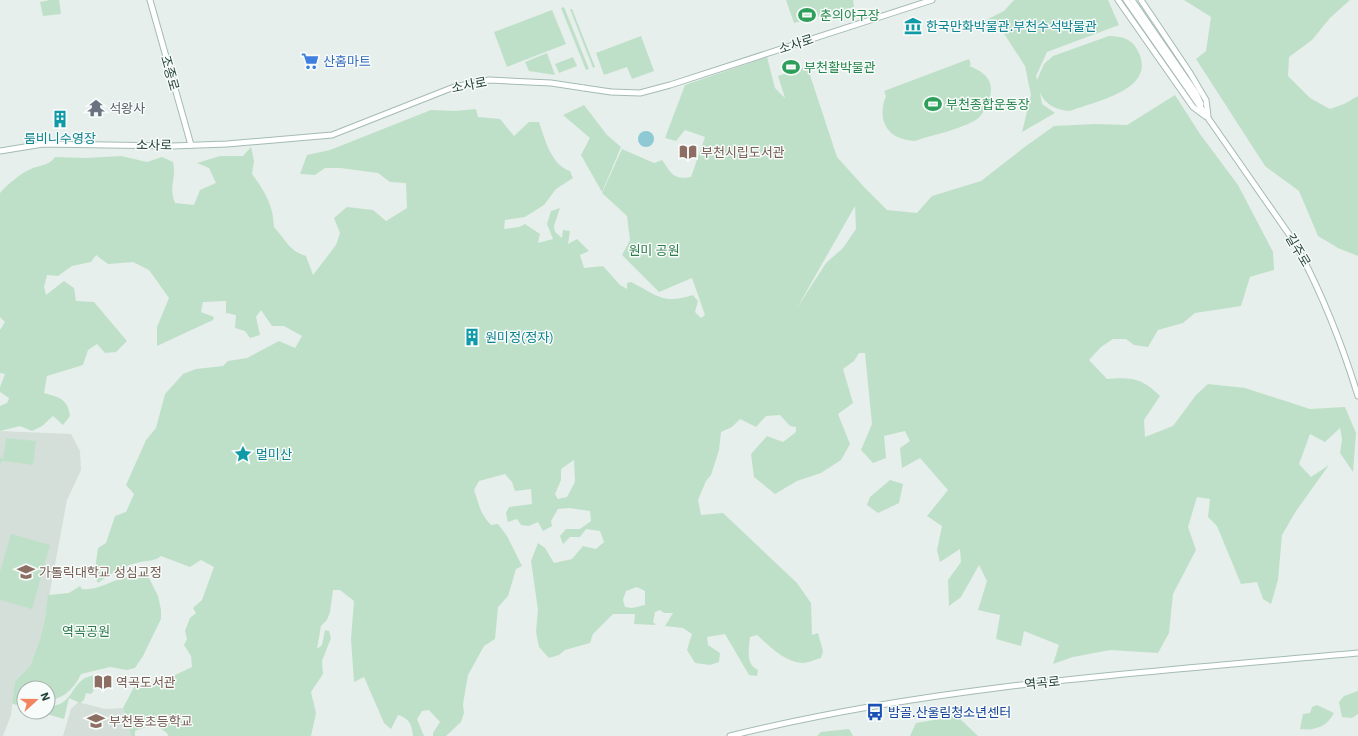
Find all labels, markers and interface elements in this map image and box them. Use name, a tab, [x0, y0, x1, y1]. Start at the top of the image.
sports icon: 춘의야구장	[797, 5, 817, 25]
place label: 춘의야구장	[820, 7, 880, 24]
museum icon: 한국만화박물관.부천수석박물관	[903, 16, 923, 36]
place label: 한국만화박물관.부천수석박물관	[926, 18, 1097, 35]
street label: 소사로	[776, 30, 816, 58]
supermarket icon: 산홈마트	[300, 51, 320, 71]
street label: 조종로	[157, 53, 183, 93]
place label: 산홈마트	[323, 53, 371, 70]
sports icon: 부천활박물관	[781, 57, 801, 77]
place label: 부천활박물관	[804, 59, 876, 76]
street label: 소사로	[450, 73, 488, 97]
sports icon: 부천종합운동장	[923, 94, 943, 114]
place label: 부천종합운동장	[946, 96, 1030, 113]
temple icon: 석왕사	[86, 98, 106, 118]
place label: 석왕사	[109, 100, 145, 117]
building icon: 룸비니수영장	[50, 109, 70, 129]
place label: 룸비니수영장	[24, 130, 96, 147]
street label: 소사로	[136, 136, 172, 154]
library icon: 부천시립도서관	[678, 142, 698, 162]
place label: 부천시립도서관	[701, 144, 785, 161]
street label: 길주로	[1281, 230, 1315, 270]
park label: 원미 공원	[629, 242, 679, 259]
building icon: 원미정(정자)	[462, 327, 482, 347]
place label: 원미정(정자)	[485, 329, 554, 346]
place icon: 멀미산	[233, 444, 253, 464]
place label: 멀미산	[256, 446, 292, 463]
school or university icon: 가톨릭대학교 성심교정	[16, 562, 36, 582]
place label: 가톨릭대학교 성심교정	[39, 564, 162, 581]
park label: 역곡공원	[62, 623, 110, 640]
library icon: 역곡도서관	[93, 672, 113, 692]
street label: 역곡로	[1023, 673, 1061, 693]
place label: 역곡도서관	[116, 674, 176, 691]
north arrow	[16, 680, 56, 720]
text: N	[37, 690, 53, 703]
bus stop icon: 밤골.산울림청소년센터	[865, 702, 885, 722]
place label: 밤골.산울림청소년센터	[888, 704, 1011, 721]
school or university icon: 부천동초등학교	[86, 711, 106, 731]
place label: 부천동초등학교	[109, 713, 193, 730]

